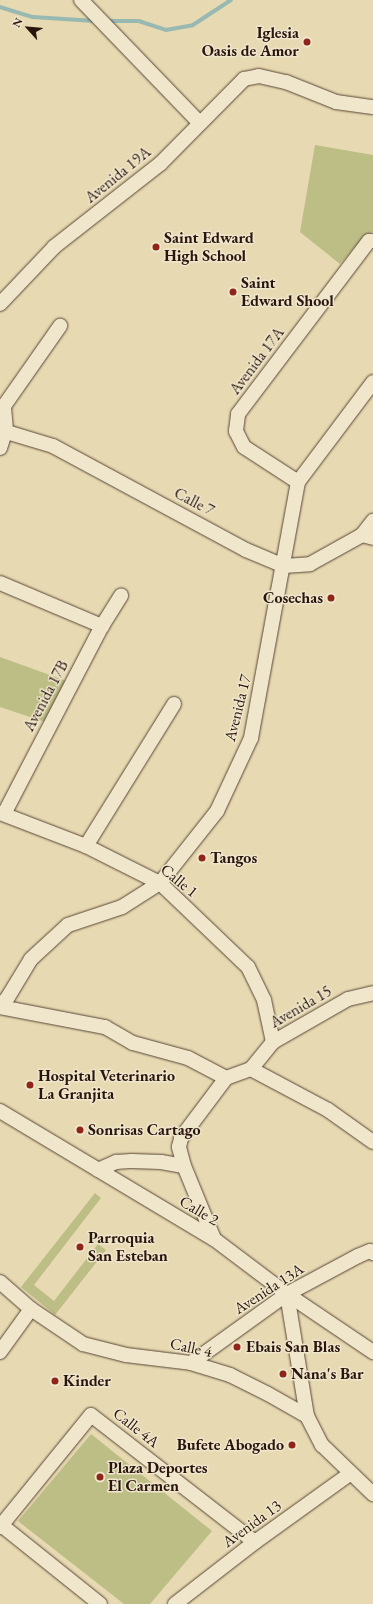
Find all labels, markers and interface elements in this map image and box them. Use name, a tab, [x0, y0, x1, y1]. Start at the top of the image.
north arrow	[8, 8, 48, 48]
text: N	[9, 15, 26, 30]
place label: Iglesia Oasis de Amor	[202, 23, 299, 61]
marker: Iglesia Oasis de Amor	[302, 37, 312, 47]
street label: Avenida 19A	[81, 143, 155, 207]
place label: Saint Edward High School	[164, 228, 254, 266]
marker: Saint Edward High School	[151, 242, 161, 252]
place label: Saint Edward Shool	[241, 273, 334, 311]
marker: Saint Edward Shool	[228, 287, 238, 297]
street label: Avenida 17A	[225, 324, 289, 398]
street label: Calle 7	[171, 484, 217, 520]
place label: Cosechas	[263, 588, 323, 608]
marker: Cosechas	[326, 593, 336, 603]
street label: Avenida 17B	[19, 657, 73, 735]
street label: Avenida 17	[220, 673, 256, 743]
place label: Tangos	[210, 848, 257, 868]
marker: Tangos	[197, 853, 207, 863]
street label: Calle 1	[156, 860, 202, 902]
street label: Avenida 15	[267, 982, 335, 1032]
place label: Hospital Veterinario La Granjita	[38, 1066, 175, 1104]
marker: Hospital Veterinario La Granjita	[25, 1080, 35, 1090]
place label: Sonrisas Cartago	[88, 1120, 201, 1140]
marker: Sonrisas Cartago	[75, 1125, 85, 1135]
street label: Calle 2	[176, 1192, 222, 1230]
place label: Parroquia San Esteban	[88, 1228, 168, 1266]
marker: Parroquia San Esteban	[75, 1242, 85, 1252]
street label: Avenida 13A	[231, 1259, 307, 1319]
street label: Calle 4	[168, 1334, 214, 1362]
place label: Ebais San Blas	[246, 1337, 340, 1357]
marker: Ebais San Blas	[231, 1341, 243, 1353]
place label: Nana's Bar	[291, 1364, 364, 1384]
marker: Nana's Bar	[278, 1369, 288, 1379]
place label: Kinder	[63, 1371, 111, 1391]
marker: Kinder	[50, 1376, 60, 1386]
street label: Calle 4A	[109, 1404, 163, 1452]
place label: Bufete Abogado	[177, 1435, 284, 1455]
marker: Bufete Abogado	[287, 1440, 297, 1450]
place label: Plaza Deportes El Carmen	[108, 1458, 208, 1496]
marker: Plaza Deportes El Carmen	[95, 1472, 105, 1482]
street label: Avenida 13	[219, 1496, 285, 1552]

